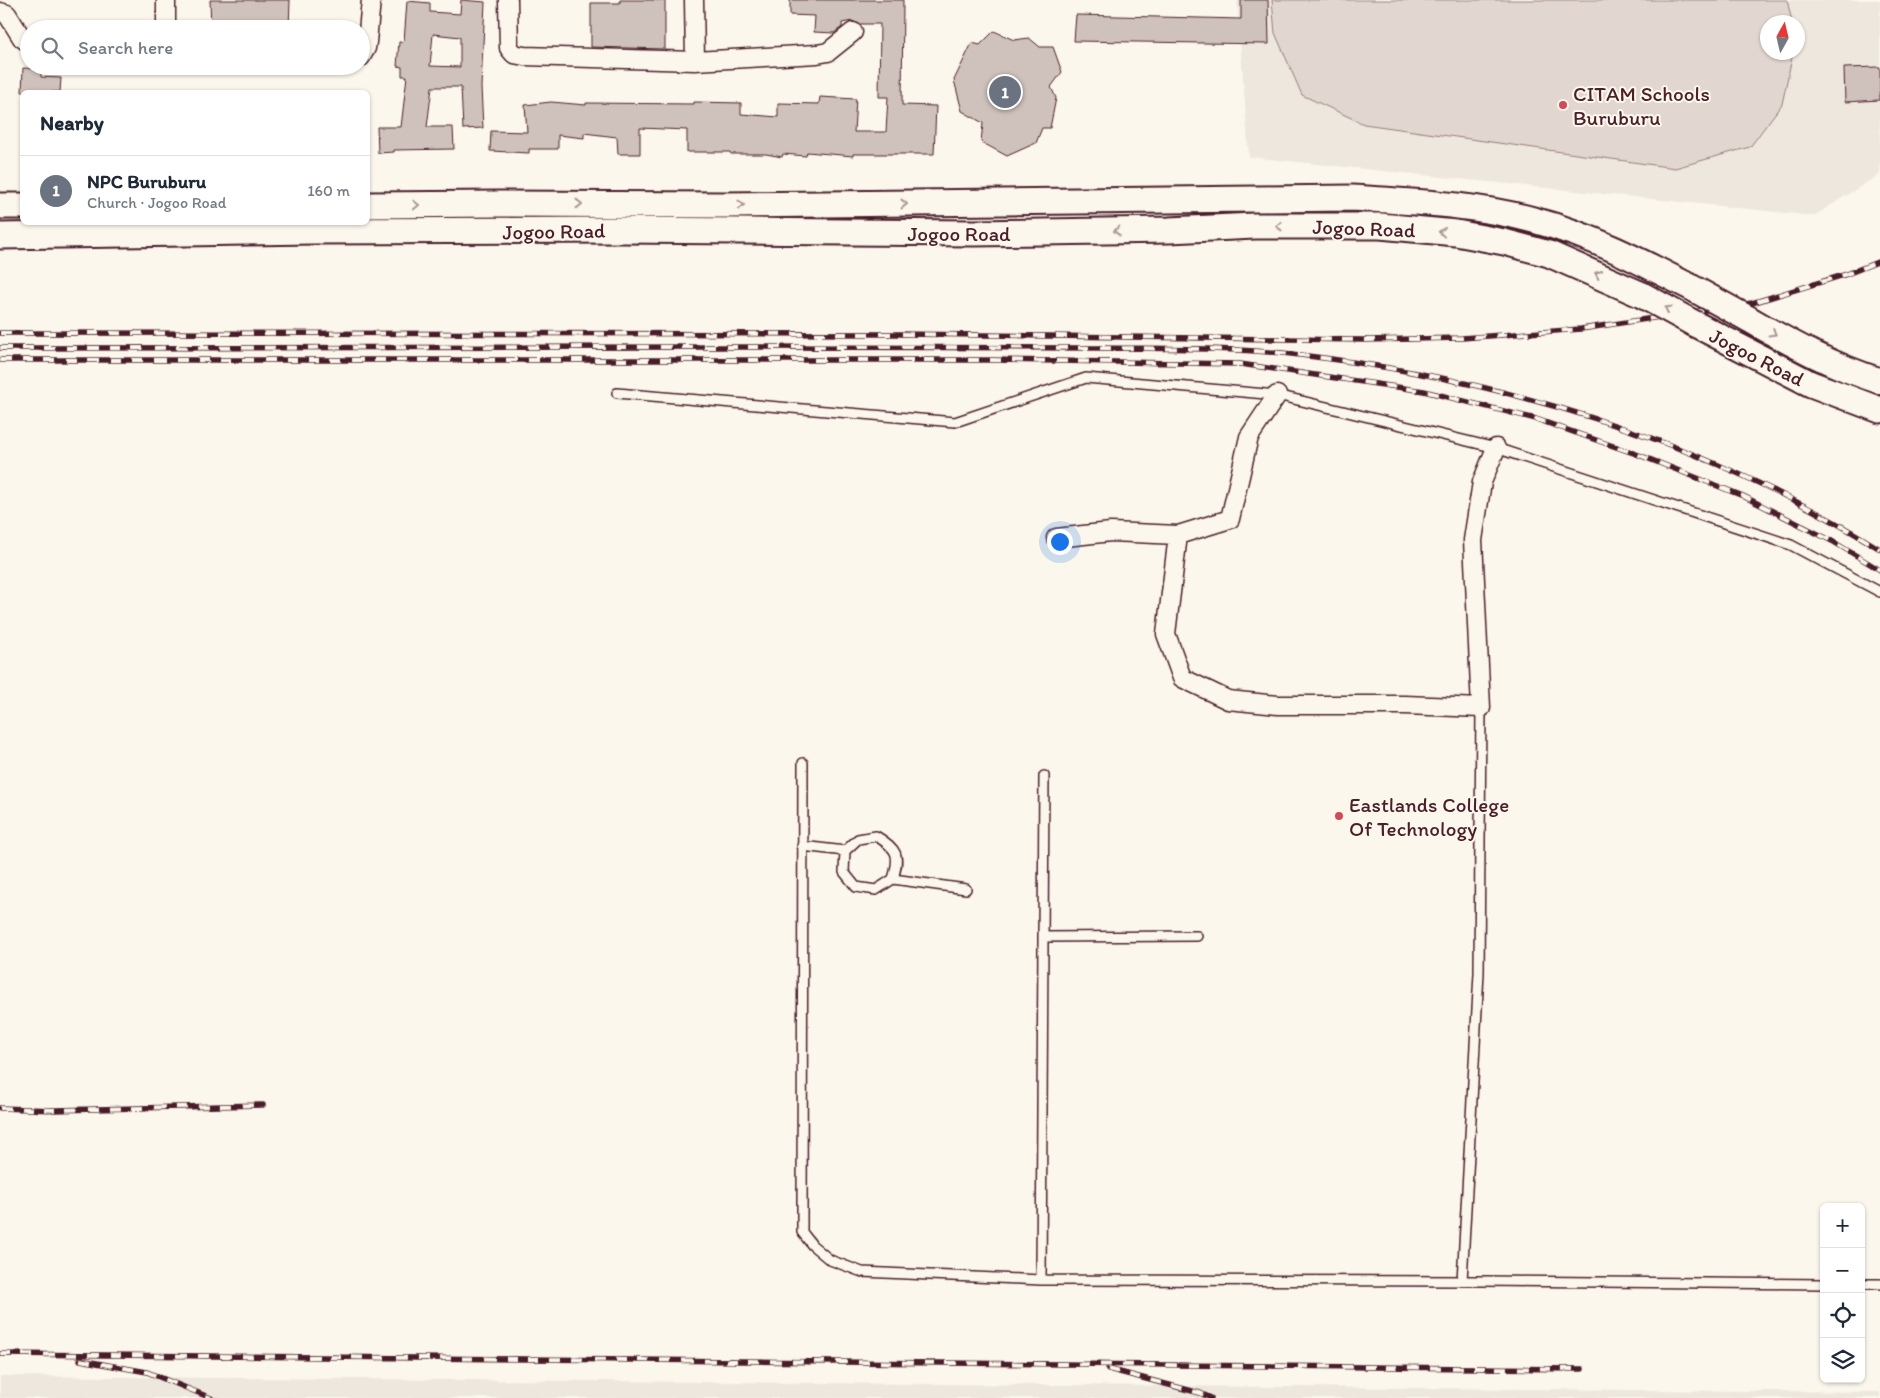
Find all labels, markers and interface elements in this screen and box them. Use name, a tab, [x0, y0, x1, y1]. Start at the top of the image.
north arrow	[1760, 15, 1805, 60]
search box	[20, 20, 370, 75]
icon: search	[38, 34, 66, 62]
text: Search here	[78, 36, 173, 59]
pin: 1	[989, 73, 1021, 111]
place label: CITAM Schools Buruburu	[1573, 81, 1710, 130]
marker: CITAM Schools Buruburu	[1557, 99, 1569, 111]
text: Nearby	[40, 110, 104, 135]
text: NPC Buruburu	[87, 170, 206, 193]
text: 1	[52, 181, 60, 200]
text: 160 m	[307, 181, 350, 200]
text: Church · Jogoo Road	[87, 193, 227, 212]
one-way arrow	[900, 198, 908, 209]
one-way arrow	[575, 199, 583, 209]
one-way arrow	[412, 200, 420, 210]
one-way arrow	[738, 200, 745, 210]
street label: Jogoo Road	[1312, 214, 1416, 242]
street label: Jogoo Road	[502, 218, 606, 244]
street label: Jogoo Road	[907, 221, 1011, 246]
one-way arrow	[1275, 221, 1283, 231]
one-way arrow	[1113, 226, 1120, 236]
one-way arrow	[1437, 227, 1445, 238]
one-way arrow	[1594, 270, 1603, 281]
one-way arrow	[1665, 306, 1674, 316]
street label: Jogoo Road	[1705, 322, 1809, 392]
one-way arrow	[1767, 326, 1776, 336]
your location	[1047, 529, 1073, 555]
place label: Eastlands College Of Technology	[1349, 792, 1509, 841]
marker: Eastlands College Of Technology	[1333, 810, 1345, 822]
map controls	[1820, 1203, 1865, 1383]
button: +	[1820, 1203, 1865, 1248]
button: −	[1820, 1248, 1865, 1293]
button: locate	[1820, 1293, 1865, 1338]
button: layers	[1820, 1338, 1865, 1383]

